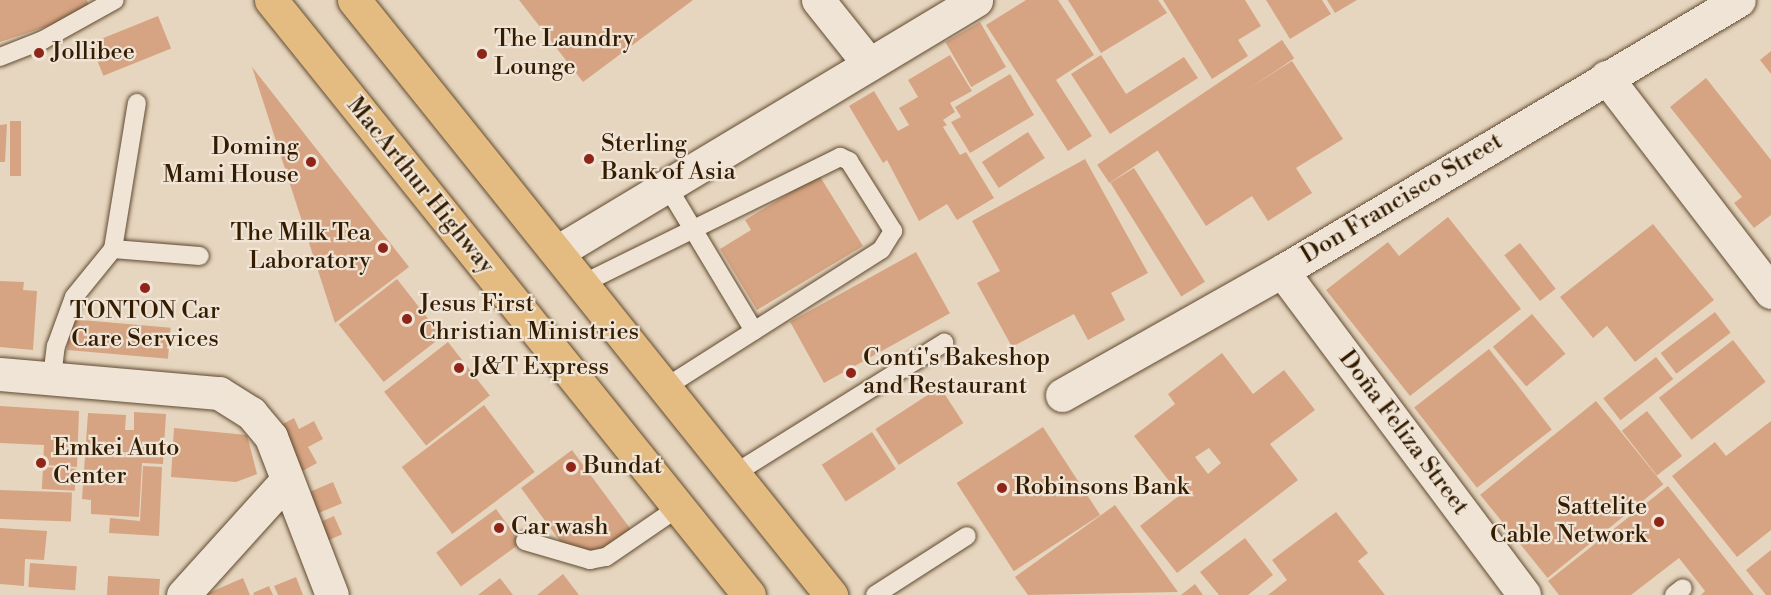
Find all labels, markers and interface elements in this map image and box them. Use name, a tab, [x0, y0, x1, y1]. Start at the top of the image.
place label: The Laundry Lounge	[494, 26, 634, 82]
place label: Jollibee	[51, 39, 135, 67]
marker: Jollibee	[32, 46, 46, 60]
marker: The Laundry Lounge	[475, 47, 489, 61]
street label: MacArthur Highway	[340, 92, 500, 280]
street label: Don Francisco Street	[1296, 127, 1508, 271]
place label: Sterling Bank of Asia	[601, 131, 736, 187]
place label: Doming Mami House	[163, 134, 299, 190]
marker: Sterling Bank of Asia	[582, 152, 596, 166]
marker: Doming Mami House	[304, 155, 318, 169]
place label: The Milk Tea Laboratory	[231, 220, 371, 276]
marker: The Milk Tea Laboratory	[376, 241, 390, 255]
marker: TONTON Car Care Services	[138, 281, 152, 295]
place label: Jesus First Christian Ministries	[419, 291, 639, 347]
place label: TONTON Car Care Services	[70, 298, 220, 354]
marker: Jesus First Christian Ministries	[400, 312, 414, 326]
place label: Conti's Bakeshop and Restaurant	[863, 345, 1050, 401]
street label: Doña Feliza Street	[1332, 345, 1474, 521]
place label: J&T Express	[471, 354, 609, 382]
marker: J&T Express	[452, 361, 466, 375]
marker: Conti's Bakeshop and Restaurant	[844, 366, 858, 380]
place label: Emkei Auto Center	[53, 435, 180, 491]
place label: Bundat	[583, 453, 662, 481]
marker: Emkei Auto Center	[34, 456, 48, 470]
marker: Bundat	[564, 460, 578, 474]
place label: Robinsons Bank	[1014, 474, 1189, 502]
marker: Robinsons Bank	[995, 481, 1009, 495]
place label: Sattelite Cable Network	[1490, 494, 1647, 550]
place label: Car wash	[511, 514, 609, 542]
marker: Sattelite Cable Network	[1652, 515, 1666, 529]
marker: Car wash	[492, 521, 506, 535]

